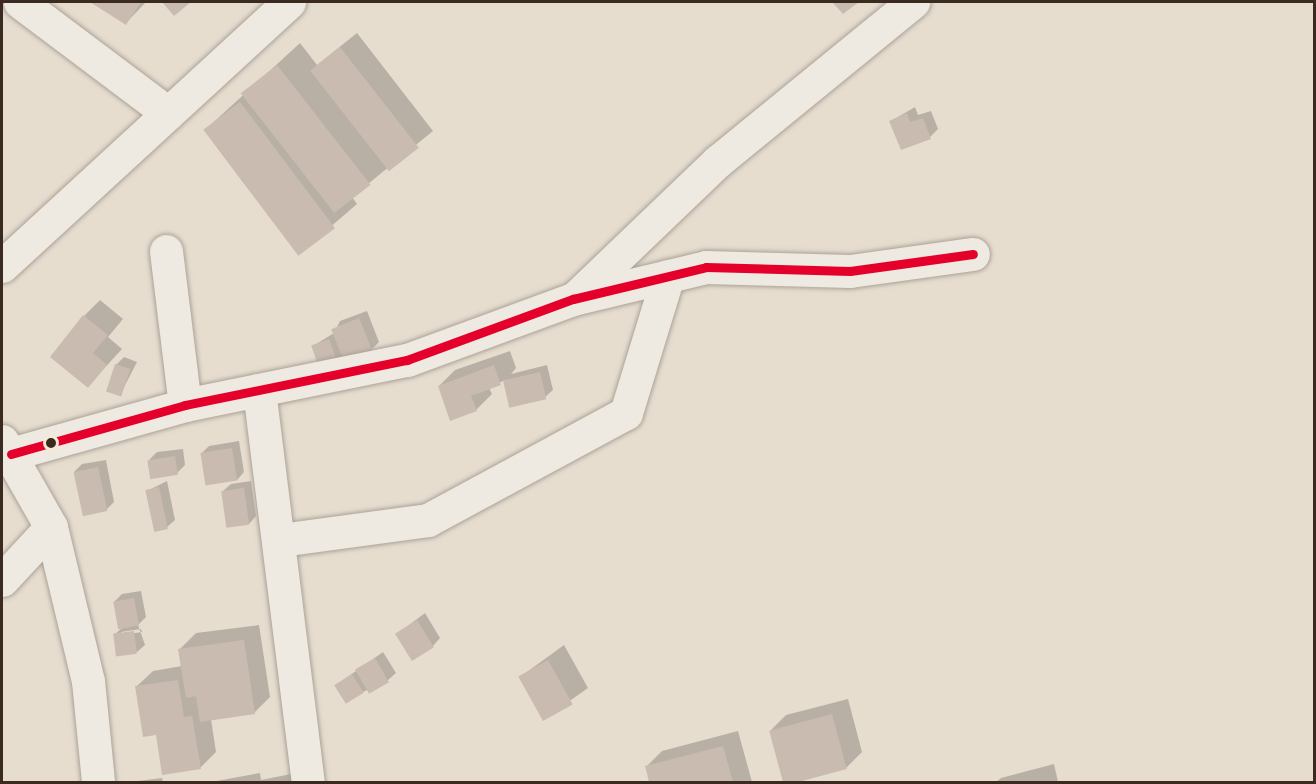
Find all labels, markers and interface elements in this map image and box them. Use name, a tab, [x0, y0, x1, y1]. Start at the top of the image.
unlabelled marker	[45, 437, 57, 449]

